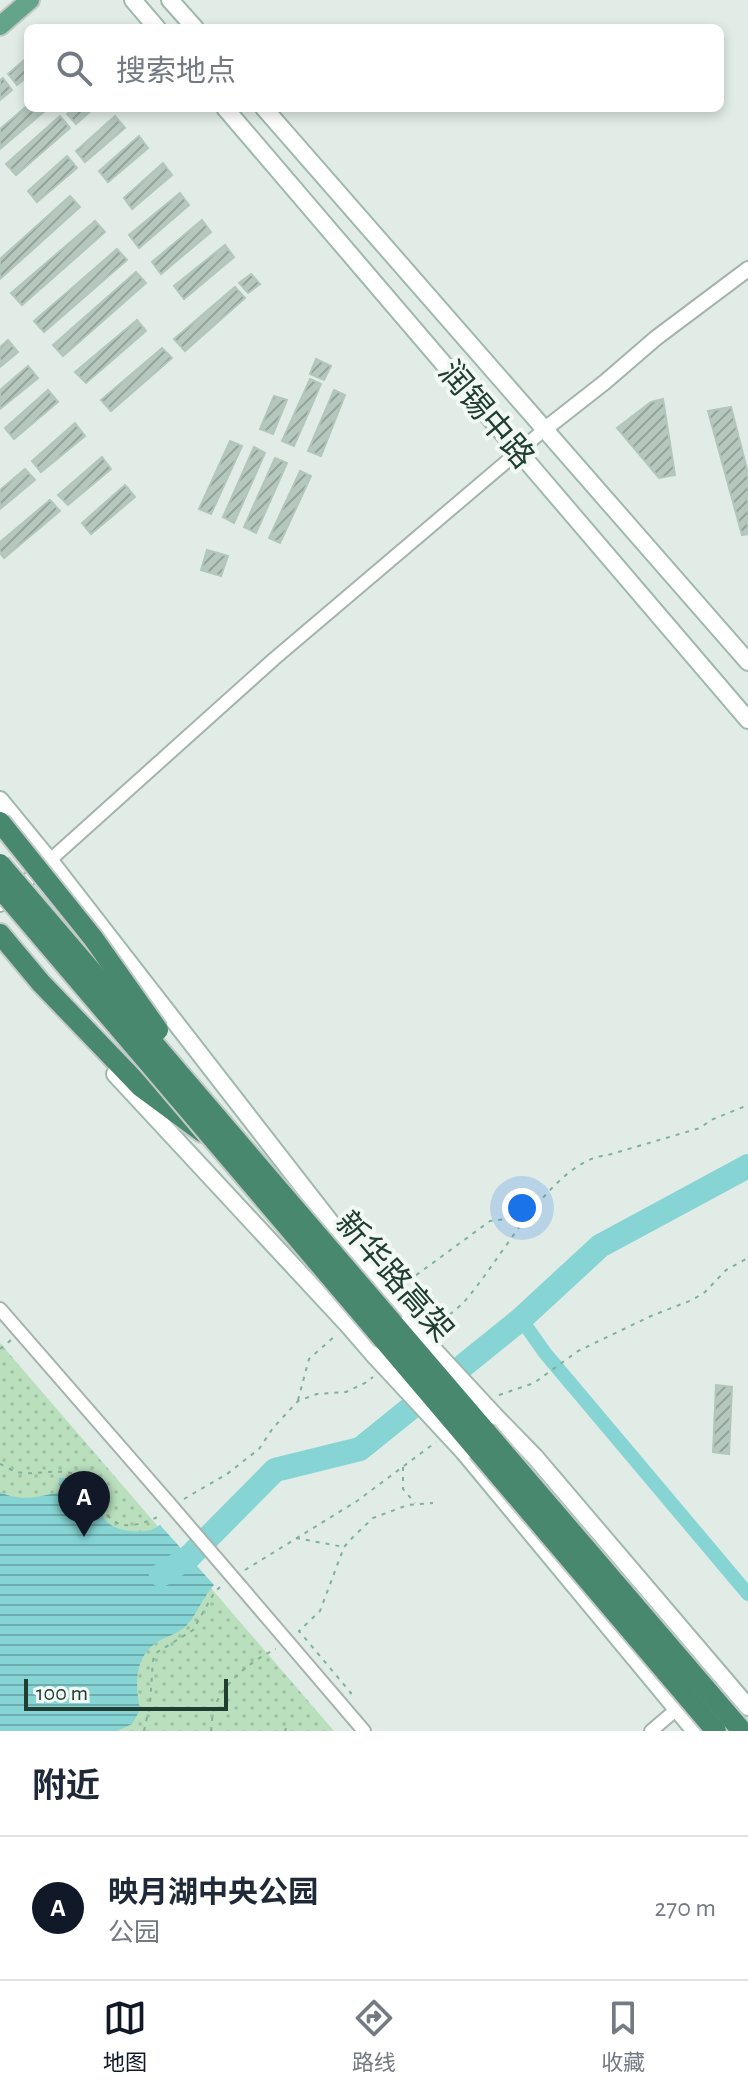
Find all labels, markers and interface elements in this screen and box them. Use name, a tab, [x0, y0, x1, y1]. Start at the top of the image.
search box	[24, 24, 724, 112]
icon: search	[52, 46, 96, 90]
text: 搜索地点	[116, 57, 236, 87]
street label: 润锡中路	[433, 354, 541, 474]
your location	[502, 1188, 542, 1228]
street label: 新华路高架	[329, 1205, 460, 1348]
pin: A	[58, 1471, 110, 1537]
scale bar	[24, 1675, 228, 1711]
text: 100 m	[36, 1682, 88, 1704]
text: 附近	[32, 1770, 100, 1804]
text: 映月湖中央公园	[108, 1878, 318, 1908]
text: A	[50, 1895, 66, 1921]
text: 270 m	[655, 1895, 716, 1921]
text: 公园	[108, 1920, 160, 1946]
tab: 地图	[103, 1996, 147, 2076]
tab: 路线	[352, 1996, 396, 2076]
tab: 收藏	[601, 1996, 645, 2076]

